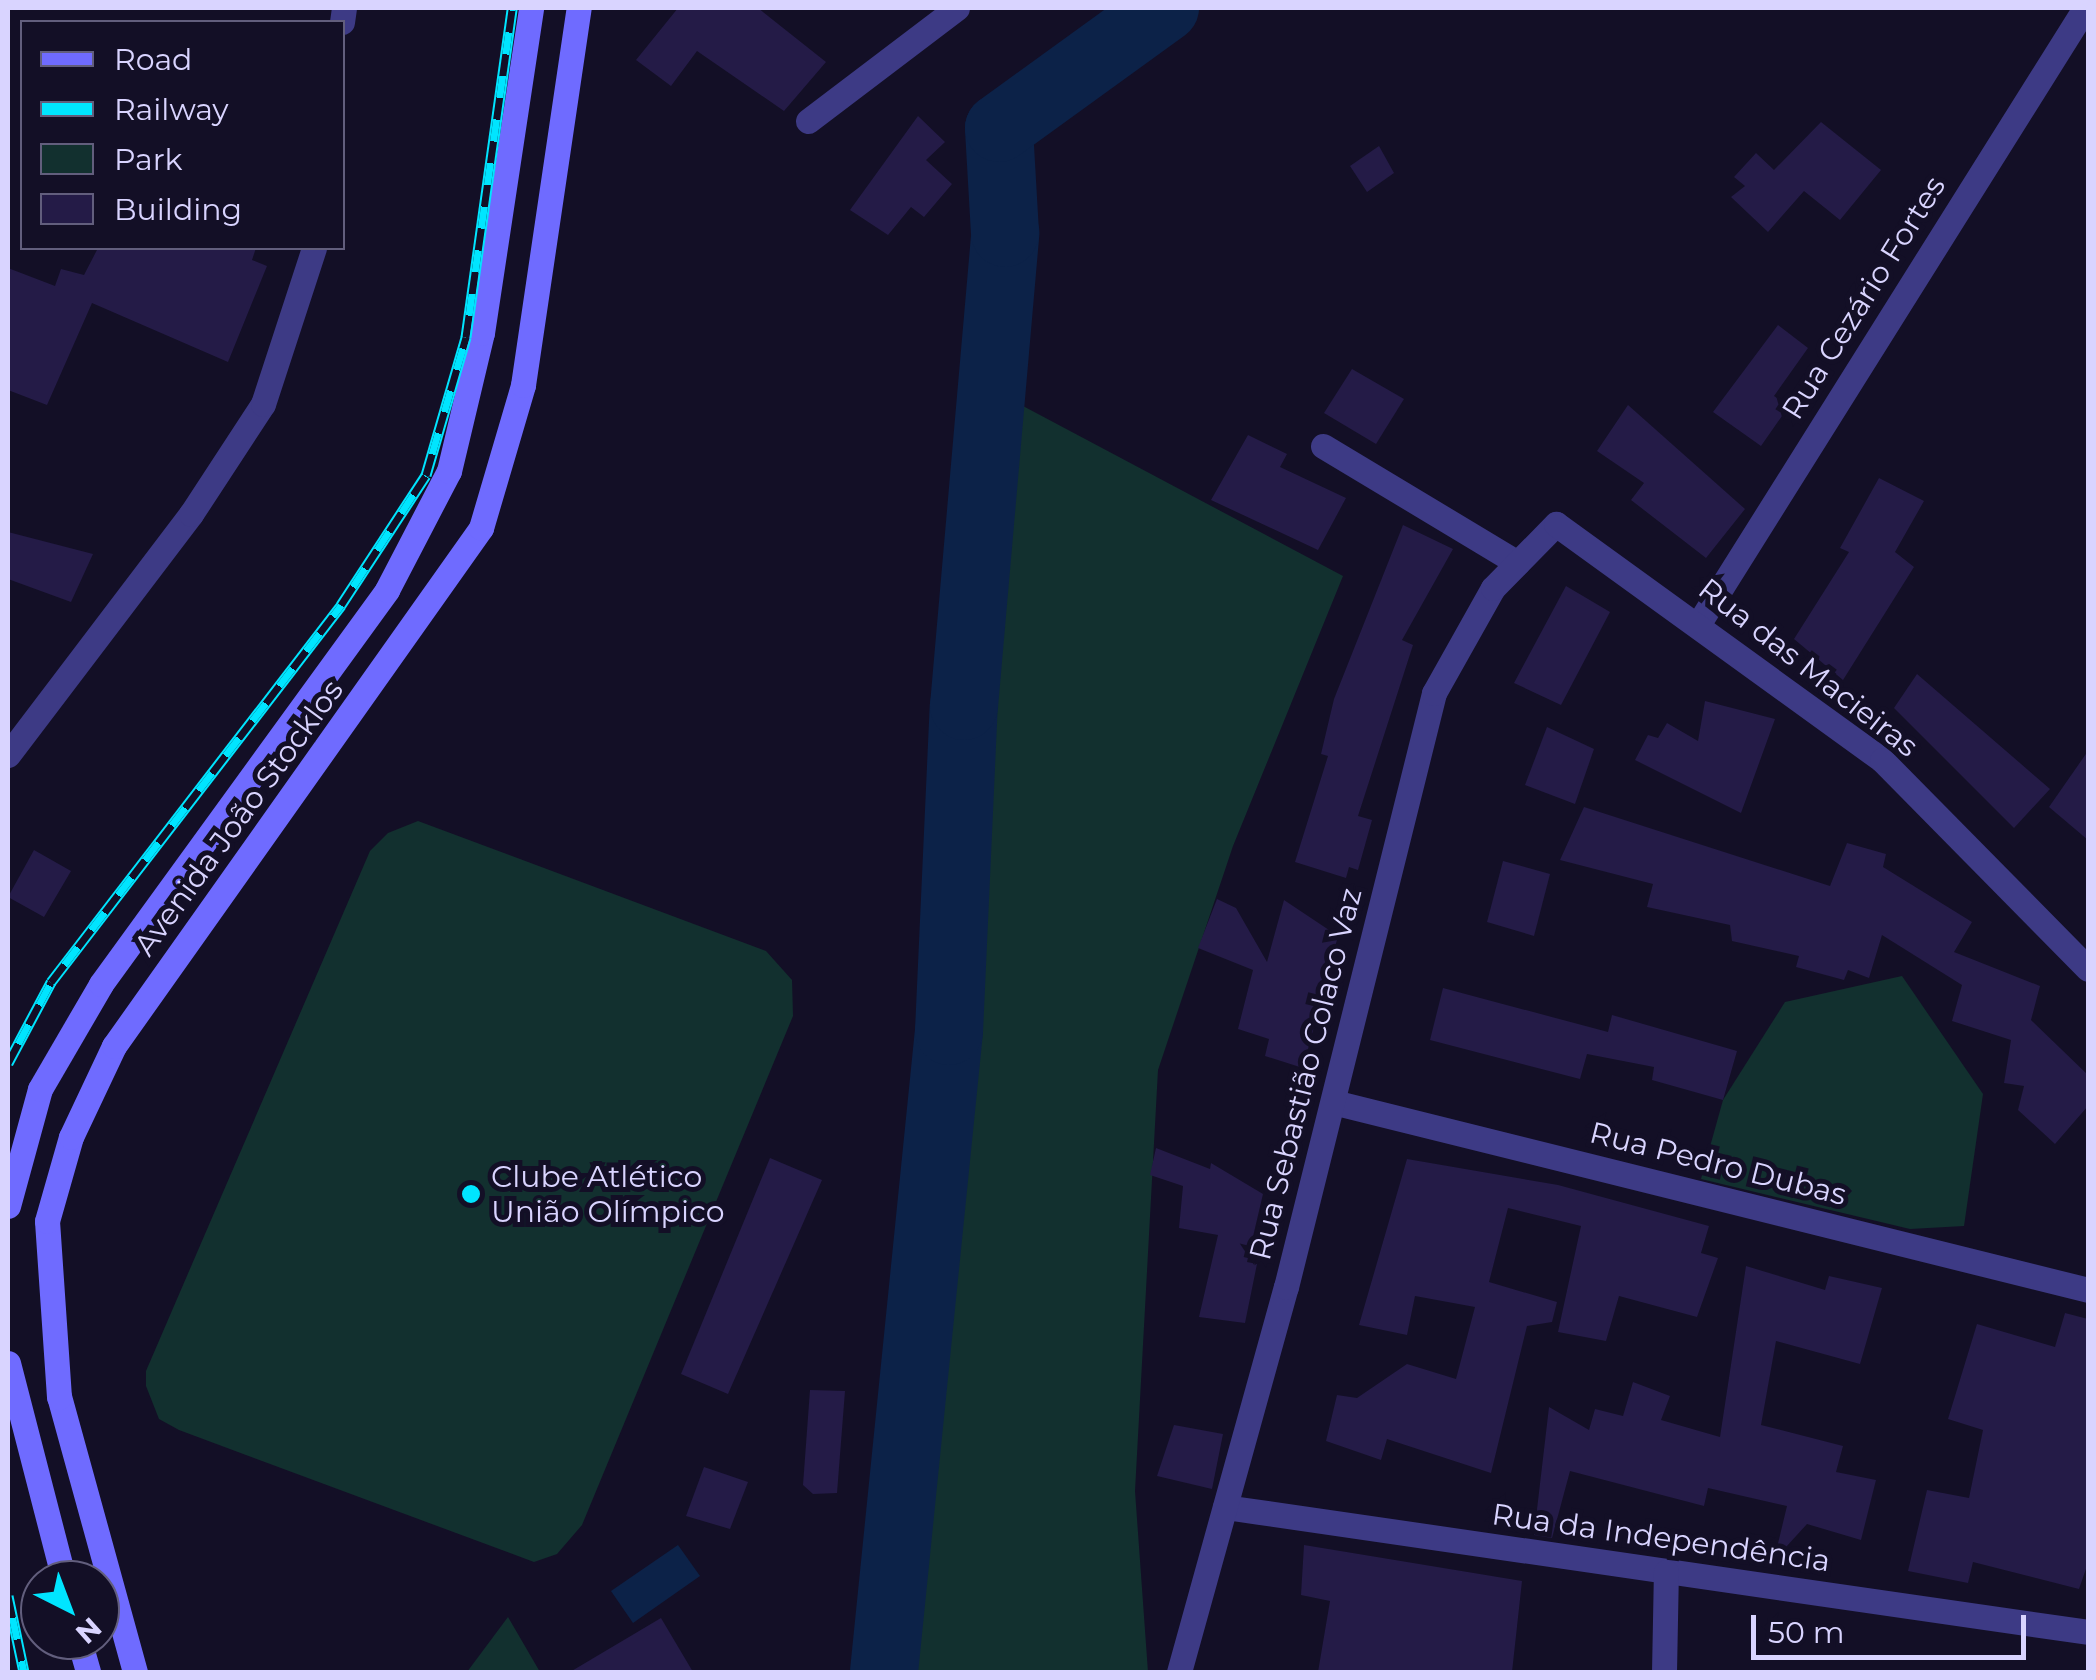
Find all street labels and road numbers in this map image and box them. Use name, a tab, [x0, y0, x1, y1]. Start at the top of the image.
street label: Rua Cezário Fortes	[1775, 170, 1953, 426]
street label: Rua das Macieiras	[1691, 571, 1925, 765]
street label: Avenida João Stocklos	[127, 673, 351, 963]
street label: Rua Sebastião Colaco Vaz	[1242, 884, 1370, 1264]
street label: Rua Pedro Dubas	[1586, 1115, 1850, 1213]
street label: Rua da Independência	[1490, 1496, 1832, 1580]

